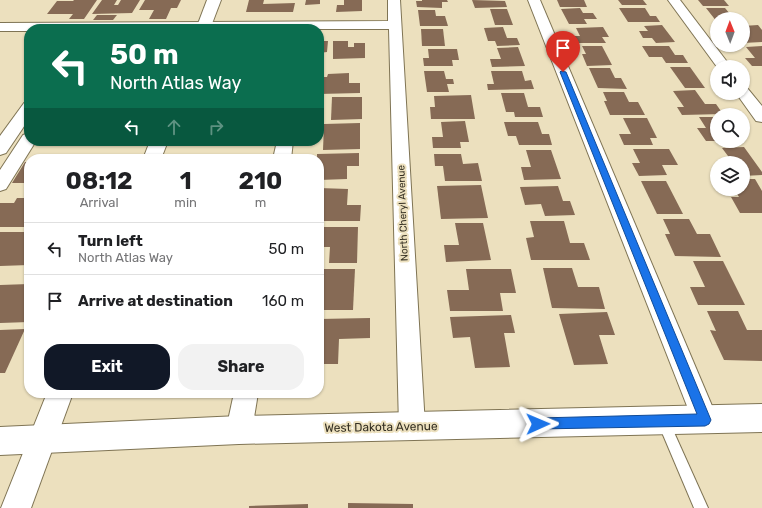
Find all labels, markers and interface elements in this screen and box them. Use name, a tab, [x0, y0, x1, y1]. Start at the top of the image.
north arrow	[710, 12, 750, 52]
map controls	[710, 12, 750, 196]
pin	[546, 31, 580, 72]
icon: arrive	[552, 37, 574, 59]
text: 50 m	[110, 38, 179, 71]
icon: left	[44, 40, 96, 92]
button: sound	[710, 60, 750, 100]
text: North Atlas Way	[110, 72, 242, 94]
button: search	[710, 108, 750, 148]
icon: left	[121, 116, 143, 138]
icon: ahead	[163, 116, 185, 138]
icon: right	[205, 116, 227, 138]
button: layers	[710, 156, 750, 196]
street label: North Cheryl Avenue	[395, 164, 411, 261]
text: 08:12	[66, 167, 133, 195]
text: 1	[180, 167, 192, 195]
text: 210	[239, 167, 282, 195]
text: Arrival	[80, 195, 119, 210]
text: min	[174, 195, 197, 210]
text: m	[255, 195, 266, 210]
text: Turn left	[78, 232, 143, 250]
icon: left	[44, 238, 66, 260]
text: 50 m	[269, 240, 304, 258]
text: North Atlas Way	[78, 250, 173, 265]
icon: arrive	[44, 290, 66, 312]
text: Arrive at destination	[78, 292, 233, 310]
text: 160 m	[262, 292, 304, 310]
button: Exit	[44, 344, 170, 390]
button: Share	[178, 344, 304, 390]
position arrow	[517, 403, 559, 445]
street label: West Dakota Avenue	[324, 419, 438, 435]

